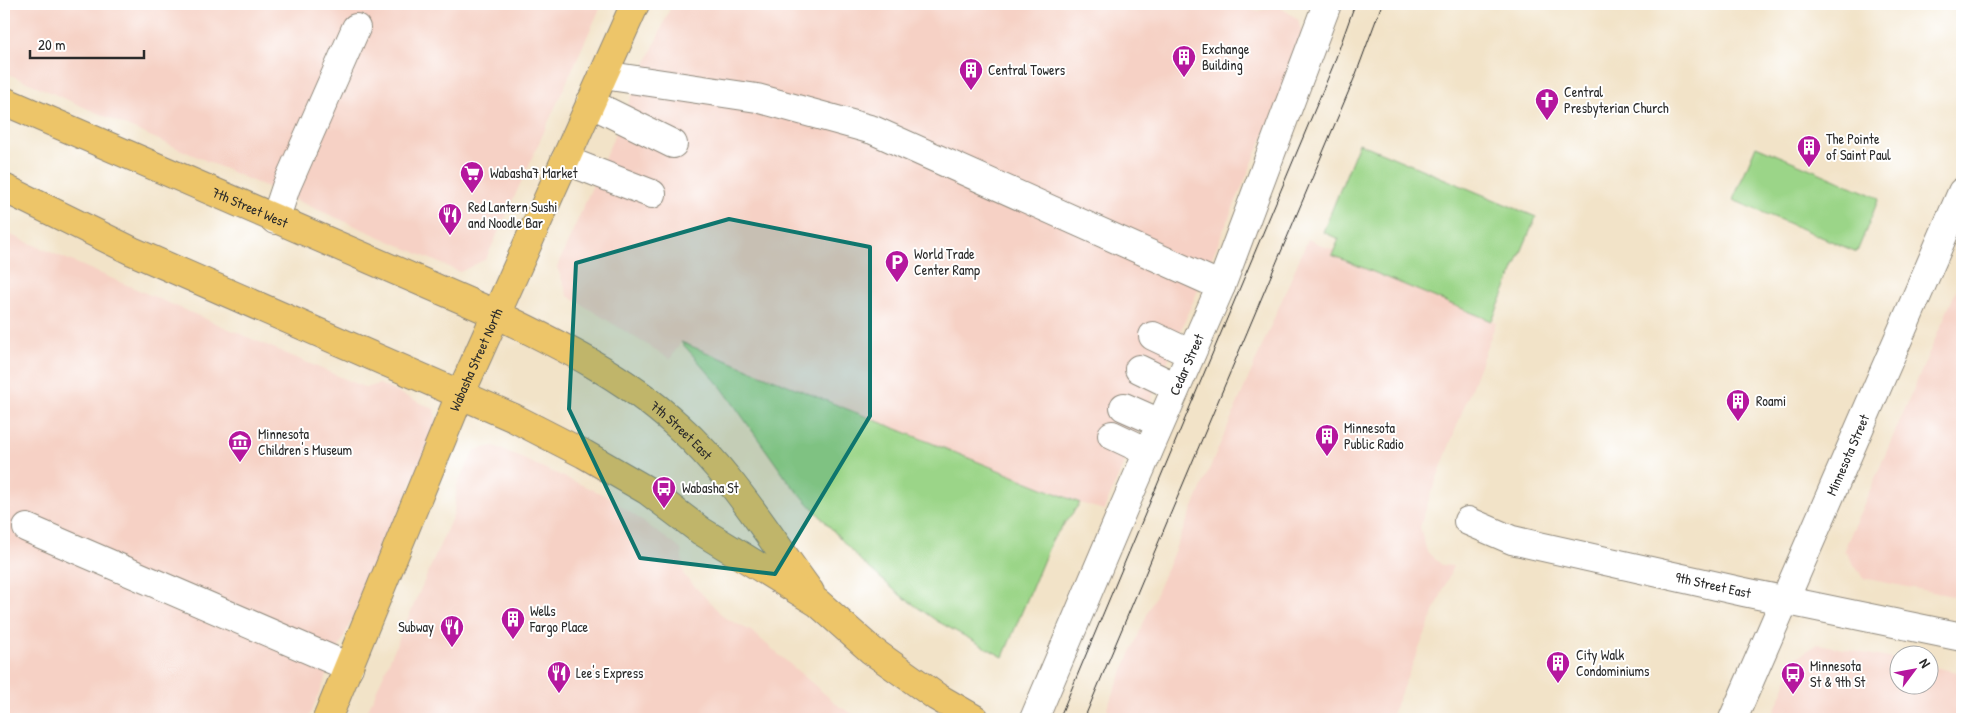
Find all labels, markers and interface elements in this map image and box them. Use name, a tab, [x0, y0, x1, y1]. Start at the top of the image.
scale bar	[30, 28, 144, 60]
text: 20 m	[38, 34, 65, 55]
place label: Exchange Building	[1202, 39, 1250, 75]
building icon: Exchange Building	[1171, 44, 1197, 78]
building icon: Central Towers	[958, 57, 984, 91]
place label: Central Towers	[988, 60, 1065, 79]
place label: Central Presbyterian Church	[1564, 82, 1669, 118]
church icon: Central Presbyterian Church	[1534, 87, 1560, 121]
place label: The Pointe of Saint Paul	[1826, 129, 1891, 164]
building icon: The Pointe of Saint Paul	[1796, 134, 1822, 168]
supermarket icon: Wabasha7 Market	[459, 160, 485, 194]
place label: Wabasha7 Market	[490, 163, 578, 182]
street label: 7th Street West	[209, 182, 291, 232]
place label: Red Lantern Sushi and Noodle Bar	[468, 197, 557, 232]
restaurant icon: Red Lantern Sushi and Noodle Bar	[437, 202, 463, 236]
place label: World Trade Center Ramp	[914, 244, 980, 280]
parking icon: World Trade Center Ramp	[884, 249, 910, 283]
street label: Wabasha Street North	[444, 305, 507, 414]
street label: Cedar Street	[1164, 330, 1208, 398]
building icon: Roami	[1725, 388, 1751, 422]
place label: Roami	[1756, 391, 1786, 410]
street label: 7th Street East	[647, 396, 717, 464]
street label: Minnesota Street	[1821, 411, 1873, 498]
place label: Minnesota Public Radio	[1344, 418, 1404, 453]
building icon: Minnesota Public Radio	[1314, 423, 1340, 457]
place label: Minnesota Children's Museum	[258, 424, 352, 459]
museum icon: Minnesota Children's Museum	[227, 429, 253, 463]
bus stop icon: Wabasha St	[651, 475, 677, 509]
place label: Wabasha St	[682, 478, 739, 497]
street label: 9th Street East	[1674, 567, 1753, 602]
place label: Wells Fargo Place	[529, 601, 589, 637]
building icon: Wells Fargo Place	[500, 606, 526, 640]
restaurant icon: Subway	[439, 614, 465, 648]
place label: Subway	[398, 617, 434, 637]
place label: City Walk Condominiums	[1576, 645, 1649, 680]
north arrow	[1888, 646, 1938, 696]
building icon: City Walk Condominiums	[1545, 650, 1571, 684]
text: N	[1915, 655, 1936, 672]
place label: Minnesota St & 9th St	[1810, 656, 1866, 691]
restaurant icon: Lee's Express	[546, 660, 572, 694]
bus stop icon: Minnesota St & 9th St	[1780, 661, 1806, 695]
place label: Lee's Express	[576, 663, 643, 683]

